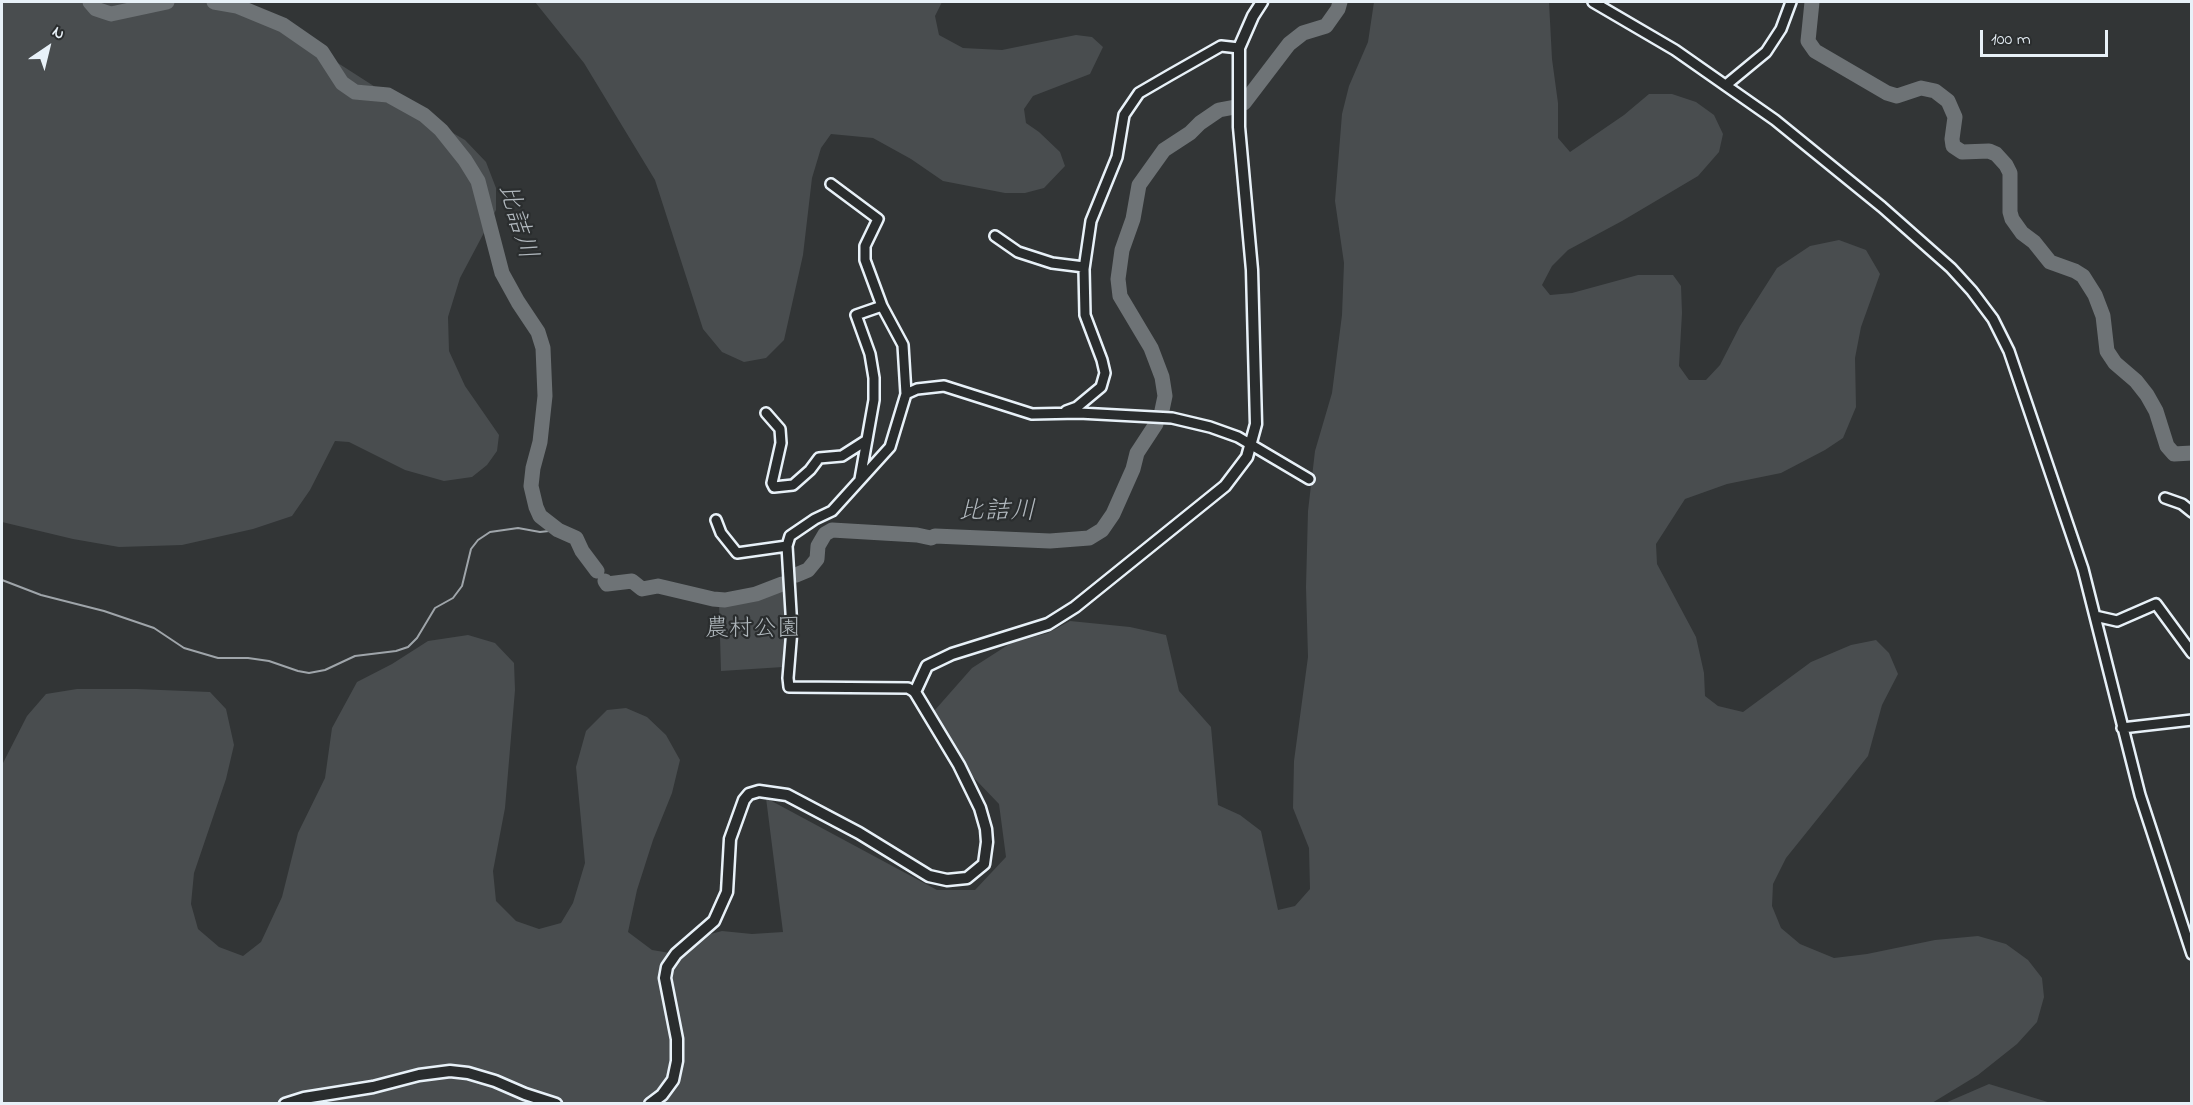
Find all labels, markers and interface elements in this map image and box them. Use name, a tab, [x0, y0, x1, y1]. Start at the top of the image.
north arrow	[18, 18, 78, 78]
scale bar	[1983, 18, 2110, 56]
text: N	[47, 20, 70, 46]
text: 100 m	[1991, 27, 2031, 53]
water label: 比詰川	[489, 180, 541, 264]
water label: 比詰川	[958, 498, 1036, 530]
park label: 農村公園	[705, 617, 801, 645]

